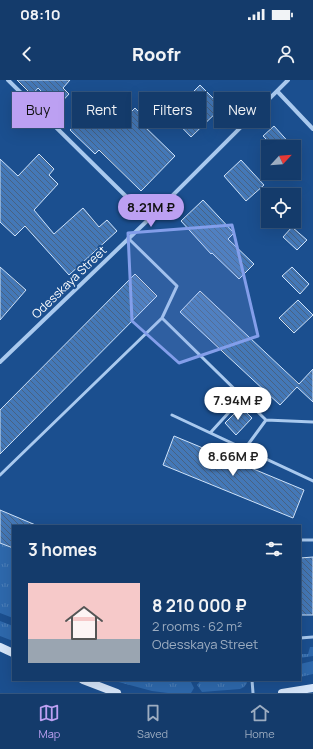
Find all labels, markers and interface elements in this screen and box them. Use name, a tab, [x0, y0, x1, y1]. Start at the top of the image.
text: 08:10	[20, 4, 61, 25]
text: Roofr	[132, 42, 181, 66]
icon: back	[16, 43, 38, 65]
icon: person	[275, 43, 297, 65]
chip: Buy	[12, 92, 64, 128]
chip: Rent	[72, 92, 131, 128]
chip: Filters	[139, 92, 206, 128]
chip: New	[214, 92, 270, 128]
north arrow	[261, 140, 301, 180]
map controls	[261, 140, 301, 228]
button: locate	[261, 188, 301, 228]
pin: 8.21M ₽	[114, 194, 188, 228]
text: 8.21M ₽	[127, 198, 175, 216]
street label: Odesskaya Street	[28, 242, 110, 322]
pin: 7.94M ₽	[201, 387, 275, 421]
text: 7.94M ₽	[213, 391, 263, 409]
pin: 8.66M ₽	[196, 443, 270, 477]
text: 8.66M ₽	[208, 447, 258, 465]
text: 3 homes	[28, 538, 97, 561]
icon: filters	[263, 538, 285, 560]
text: 8 210 000 ₽	[152, 594, 247, 617]
icon: home	[60, 599, 108, 647]
text: 2 rooms · 62 m²	[152, 617, 242, 635]
text: Odesskaya Street	[152, 635, 258, 653]
tab: Map	[38, 702, 60, 741]
tab: Saved	[137, 702, 168, 741]
tab: Home	[245, 702, 275, 741]

